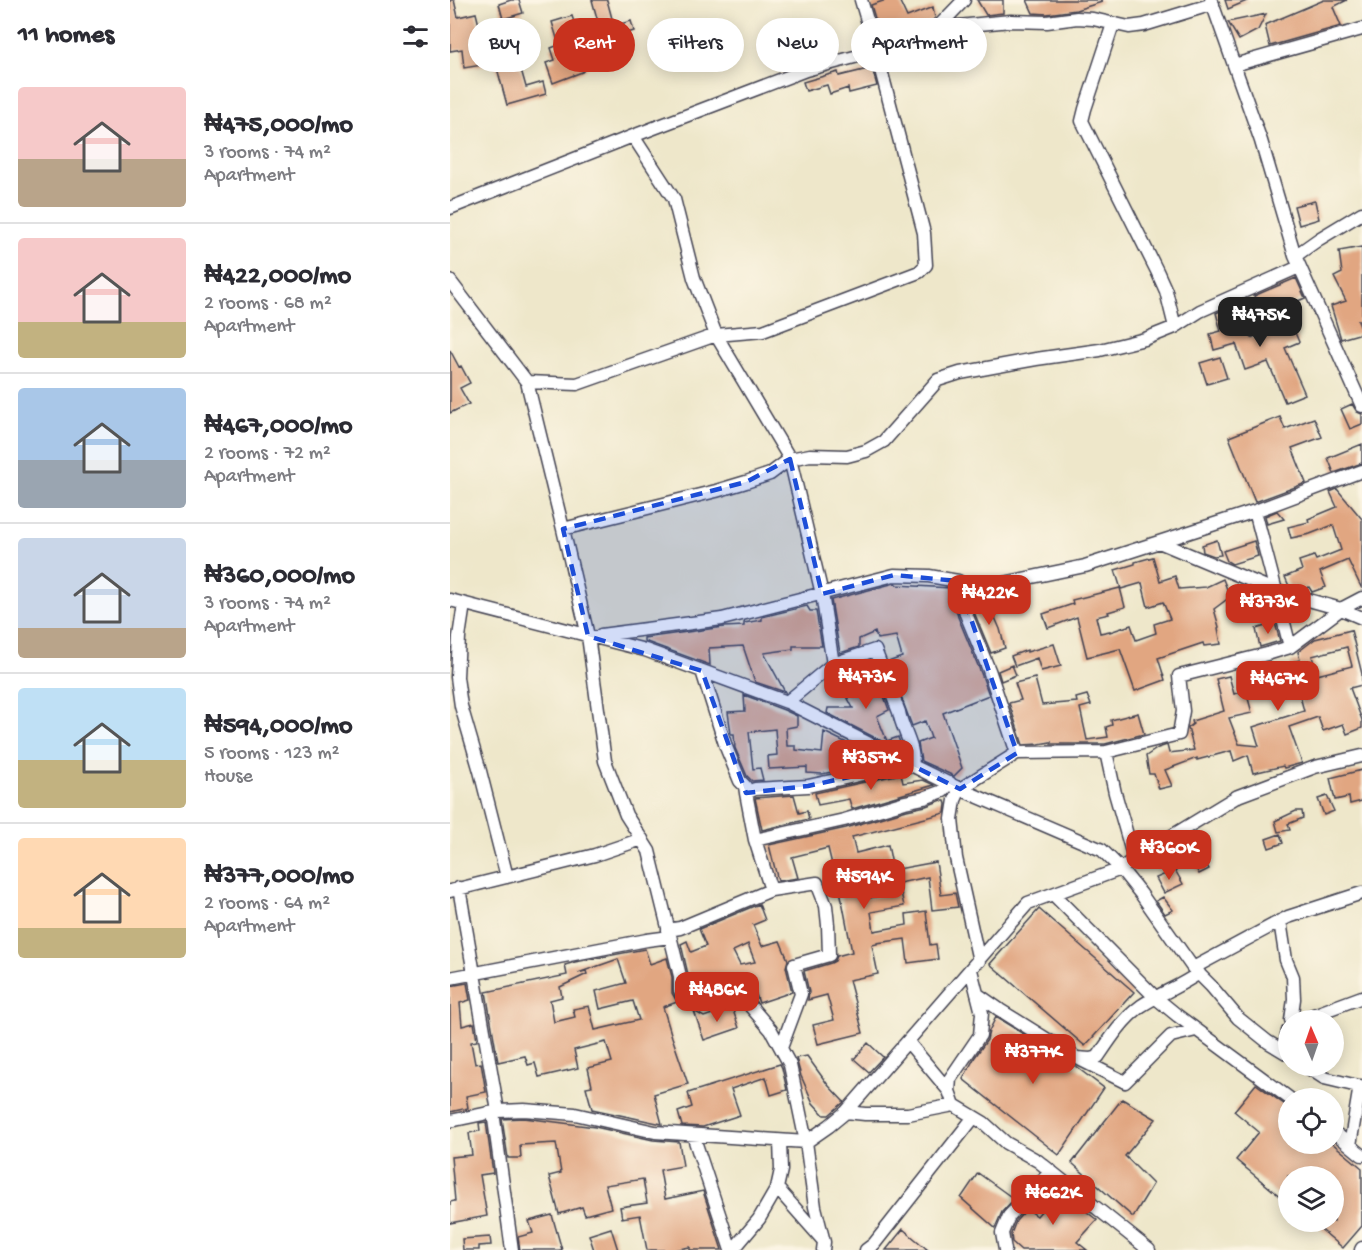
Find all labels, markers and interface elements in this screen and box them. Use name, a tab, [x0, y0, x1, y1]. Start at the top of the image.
chip: Buy	[468, 18, 541, 72]
chip: Rent	[553, 18, 635, 72]
chip: Filters	[647, 18, 744, 72]
chip: New	[756, 18, 839, 72]
chip: Apartment	[851, 18, 987, 72]
icon: filters	[399, 20, 432, 53]
text: 11 homes	[18, 21, 114, 52]
icon: home	[66, 111, 138, 183]
text: ₦475,000/mo	[204, 111, 353, 142]
text: 3 rooms · 74 m²	[204, 142, 331, 165]
text: Apartment	[204, 165, 294, 188]
icon: home	[66, 262, 138, 334]
text: ₦422,000/mo	[204, 262, 351, 293]
text: 2 rooms · 68 m²	[204, 293, 332, 316]
pin: ₦475K	[1218, 297, 1302, 348]
text: ₦475K	[1232, 305, 1288, 328]
text: Apartment	[204, 316, 294, 339]
icon: home	[66, 412, 138, 484]
text: ₦467,000/mo	[204, 412, 352, 443]
text: 2 rooms · 72 m²	[204, 443, 331, 466]
text: Apartment	[204, 466, 294, 489]
icon: home	[66, 562, 138, 634]
text: ₦360,000/mo	[204, 562, 355, 593]
pin: ₦422K	[947, 575, 1031, 626]
text: ₦422K	[962, 583, 1016, 606]
pin: ₦373K	[1226, 584, 1310, 635]
text: ₦373K	[1240, 592, 1296, 615]
text: 3 rooms · 74 m²	[204, 593, 331, 616]
text: Apartment	[204, 616, 294, 639]
pin: ₦473K	[824, 659, 908, 710]
pin: ₦467K	[1236, 661, 1320, 712]
text: ₦473K	[838, 667, 894, 690]
text: ₦467K	[1250, 669, 1306, 692]
icon: home	[66, 712, 138, 784]
text: ₦594,000/mo	[204, 712, 352, 743]
pin: ₦357K	[829, 740, 913, 791]
text: 5 rooms · 123 m²	[204, 743, 340, 766]
text: ₦357K	[843, 748, 899, 771]
text: House	[204, 766, 253, 789]
pin: ₦360K	[1127, 830, 1211, 881]
text: ₦360K	[1140, 838, 1198, 861]
pin: ₦594K	[822, 859, 906, 910]
icon: home	[66, 862, 138, 934]
text: ₦377,000/mo	[204, 862, 354, 893]
text: ₦594K	[836, 867, 892, 890]
text: 2 rooms · 64 m²	[204, 893, 330, 916]
text: Apartment	[204, 916, 294, 939]
pin: ₦486K	[675, 972, 759, 1023]
text: ₦486K	[689, 980, 745, 1003]
north arrow	[1278, 1010, 1344, 1076]
map controls	[1278, 1010, 1344, 1232]
pin: ₦377K	[991, 1034, 1075, 1085]
text: ₦377K	[1005, 1042, 1061, 1065]
button: locate	[1278, 1088, 1344, 1154]
button: layers	[1278, 1166, 1344, 1232]
pin: ₦662K	[1011, 1175, 1095, 1226]
text: ₦662K	[1025, 1183, 1081, 1206]

